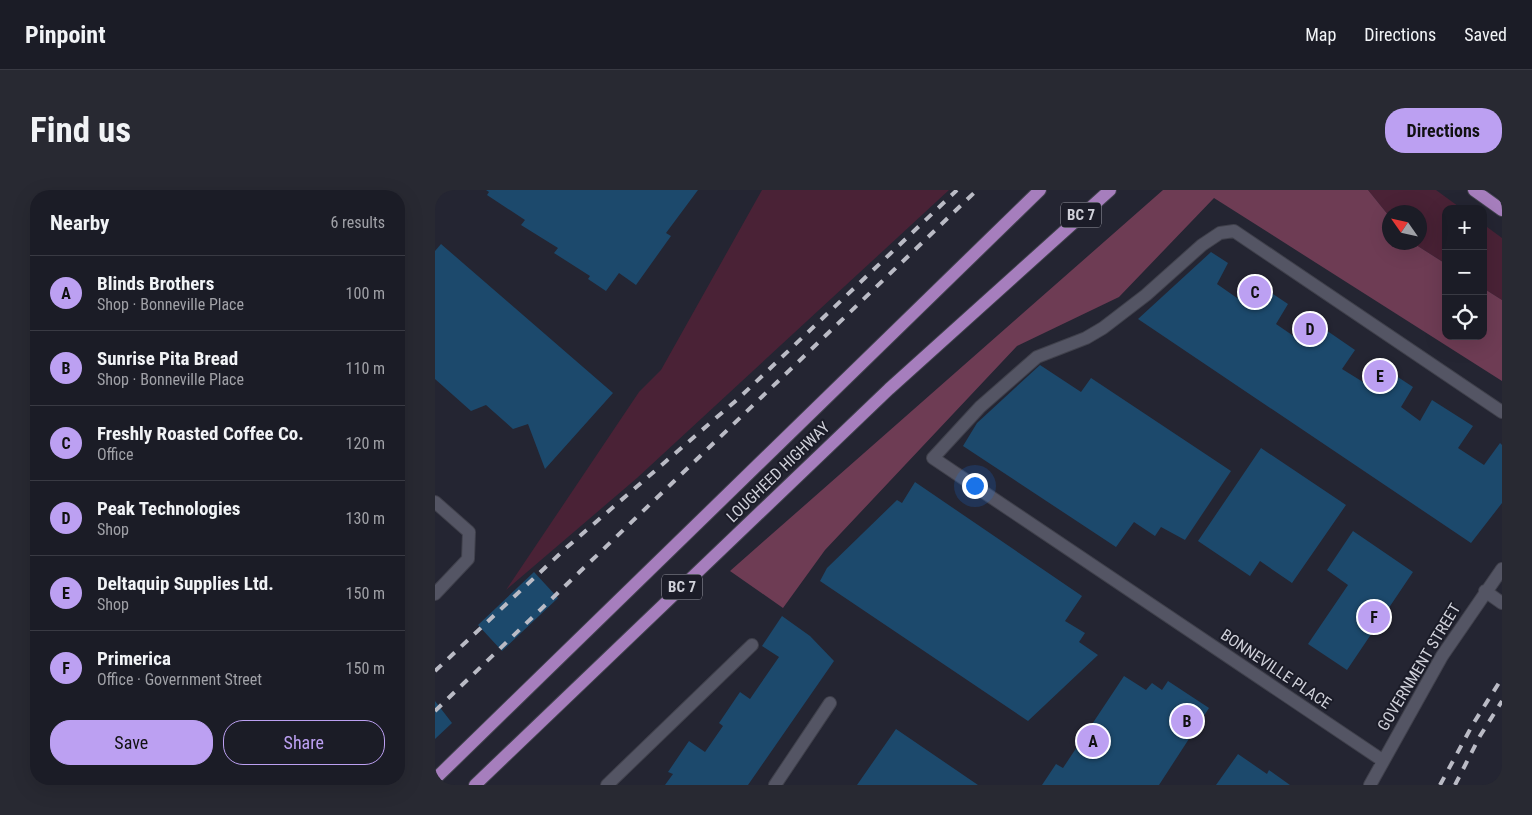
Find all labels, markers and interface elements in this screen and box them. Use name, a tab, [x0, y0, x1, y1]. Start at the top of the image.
text: Pinpoint	[25, 21, 106, 49]
text: Map	[1305, 24, 1336, 45]
text: Directions	[1364, 24, 1436, 45]
text: Saved	[1464, 24, 1507, 45]
button: Directions	[1385, 108, 1502, 153]
text: Find us	[30, 110, 131, 151]
road number: BC 7	[1061, 202, 1101, 228]
north arrow	[1382, 205, 1427, 250]
map controls	[1442, 205, 1487, 340]
button: +	[1442, 205, 1487, 250]
text: Nearby	[50, 211, 109, 235]
text: 6 results	[330, 213, 385, 232]
button: −	[1442, 250, 1487, 295]
text: Blinds Brothers	[97, 272, 214, 295]
pin: C	[1239, 273, 1271, 311]
text: A	[61, 284, 71, 303]
text: 100 m	[346, 284, 385, 303]
text: Shop · Bonneville Place	[97, 295, 244, 314]
button: locate	[1442, 295, 1487, 340]
pin: D	[1294, 310, 1326, 348]
text: Sunrise Pita Bread	[97, 347, 238, 370]
pin: E	[1364, 357, 1396, 395]
text: B	[62, 359, 70, 378]
text: 110 m	[346, 359, 385, 378]
text: Shop · Bonneville Place	[97, 370, 244, 389]
street label: LOUGHEED HIGHWAY	[723, 418, 834, 526]
text: Freshly Roasted Coffee Co.	[97, 422, 304, 445]
text: C	[61, 434, 71, 453]
text: 120 m	[346, 434, 385, 453]
text: Office	[97, 445, 133, 464]
your location	[962, 473, 988, 499]
text: Peak Technologies	[97, 497, 240, 520]
text: D	[61, 509, 71, 528]
text: 130 m	[346, 509, 385, 528]
text: Shop	[97, 520, 129, 539]
text: Deltaquip Supplies Ltd.	[97, 572, 274, 595]
road number: BC 7	[662, 574, 702, 600]
text: E	[62, 584, 70, 603]
text: 150 m	[346, 584, 385, 603]
text: Shop	[97, 595, 129, 614]
pin: F	[1358, 598, 1390, 636]
street label: GOVERNMENT STREET	[1373, 600, 1465, 734]
street label: BONNEVILLE PLACE	[1217, 625, 1335, 713]
text: Primerica	[97, 647, 171, 670]
text: F	[62, 659, 70, 678]
text: 150 m	[346, 659, 385, 678]
text: Office · Government Street	[97, 670, 262, 689]
pin: B	[1171, 702, 1203, 740]
button: Save	[50, 720, 213, 765]
button: Share	[223, 720, 385, 765]
pin: A	[1077, 722, 1109, 760]

